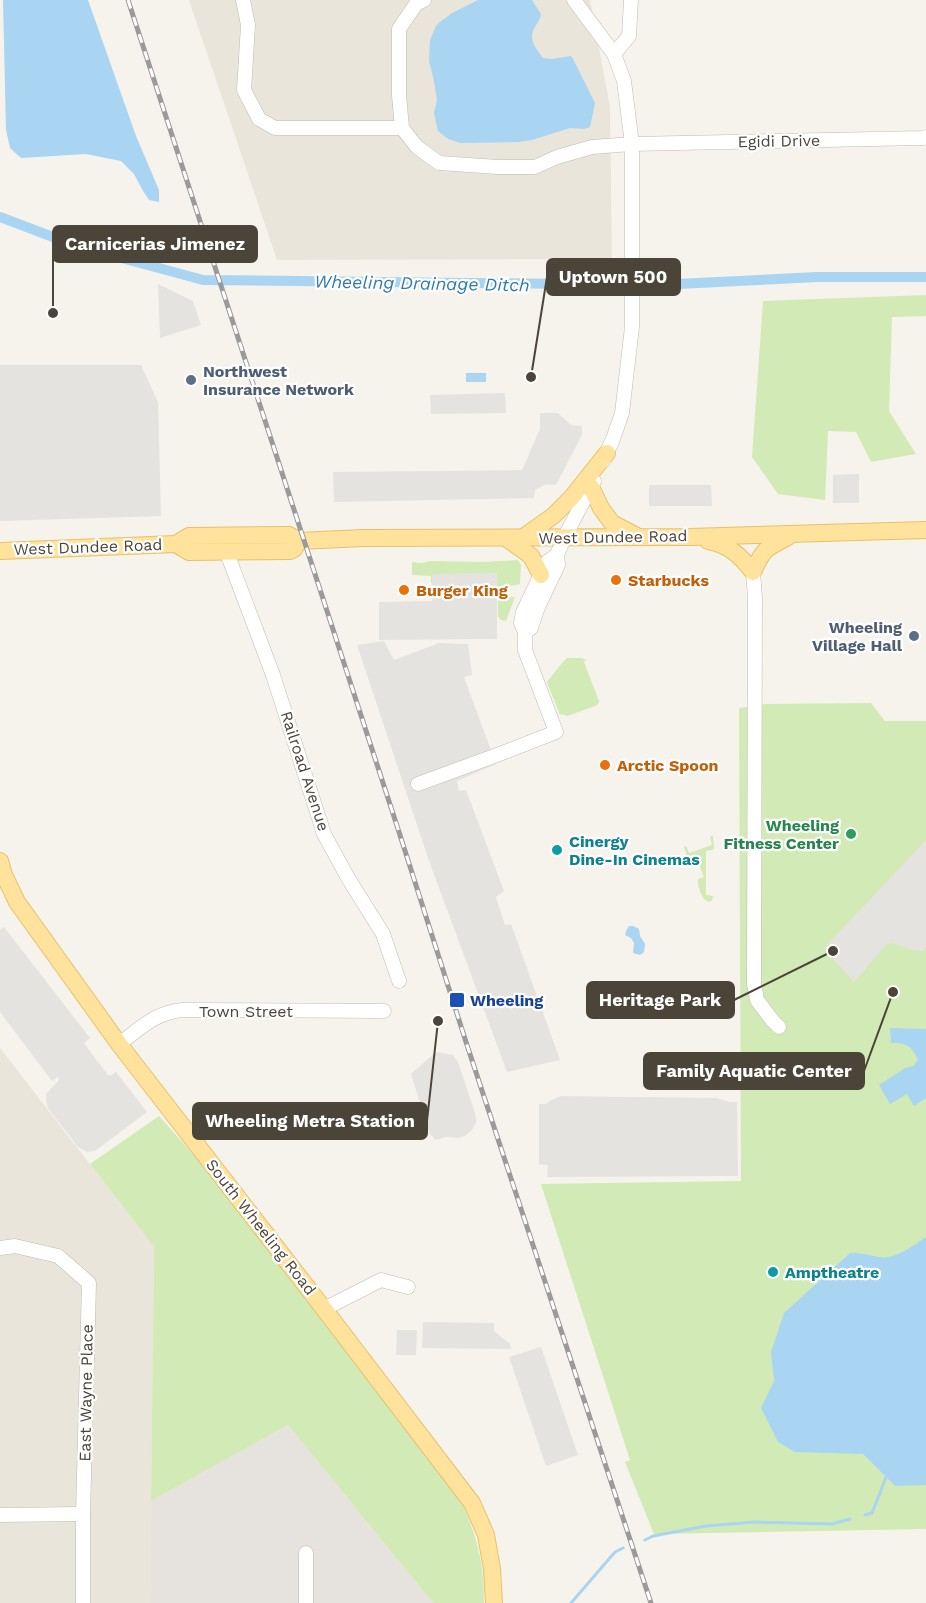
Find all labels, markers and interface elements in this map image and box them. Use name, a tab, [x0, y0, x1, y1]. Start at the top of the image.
street label: Egidi Drive	[738, 131, 820, 151]
callout: Carnicerias Jimenez	[53, 226, 257, 262]
text: Carnicerias Jimenez	[65, 233, 245, 254]
callout: Uptown 500	[547, 259, 680, 295]
text: Uptown 500	[559, 266, 667, 287]
water label: Wheeling Drainage Ditch	[314, 271, 530, 295]
place label: Northwest Insurance Network	[203, 362, 354, 399]
marker: Northwest Insurance Network	[184, 373, 198, 387]
street label: West Dundee Road	[538, 526, 688, 548]
street label: West Dundee Road	[13, 535, 163, 559]
place label: Starbucks	[628, 571, 709, 590]
marker: Starbucks	[609, 573, 623, 587]
place label: Burger King	[416, 581, 508, 600]
marker: Burger King	[397, 583, 411, 597]
place label: Wheeling Village Hall	[812, 618, 903, 655]
marker: Wheeling Village Hall	[907, 629, 921, 643]
street label: Railroad Avenue	[277, 709, 333, 833]
place label: Arctic Spoon	[617, 756, 718, 775]
marker: Arctic Spoon	[598, 758, 612, 772]
place label: Wheeling Fitness Center	[724, 816, 839, 853]
marker: Wheeling Fitness Center	[844, 827, 858, 841]
place label: Cinergy Dine-In Cinemas	[569, 832, 700, 869]
marker: Cinergy Dine-In Cinemas	[550, 843, 564, 857]
callout: Heritage Park	[587, 982, 734, 1018]
text: Heritage Park	[599, 989, 722, 1010]
marker: Wheeling	[448, 991, 466, 1009]
place label: Wheeling	[470, 991, 543, 1010]
street label: Town Street	[199, 1002, 293, 1021]
callout: Family Aquatic Center	[644, 1053, 864, 1089]
text: Family Aquatic Center	[656, 1060, 852, 1081]
callout: Wheeling Metra Station	[193, 1103, 427, 1139]
text: Wheeling Metra Station	[205, 1110, 415, 1131]
street label: South Wheeling Road	[202, 1155, 320, 1299]
place label: Amptheatre	[785, 1263, 879, 1282]
marker: Amptheatre	[766, 1265, 780, 1279]
street label: East Wayne Place	[75, 1324, 97, 1462]

